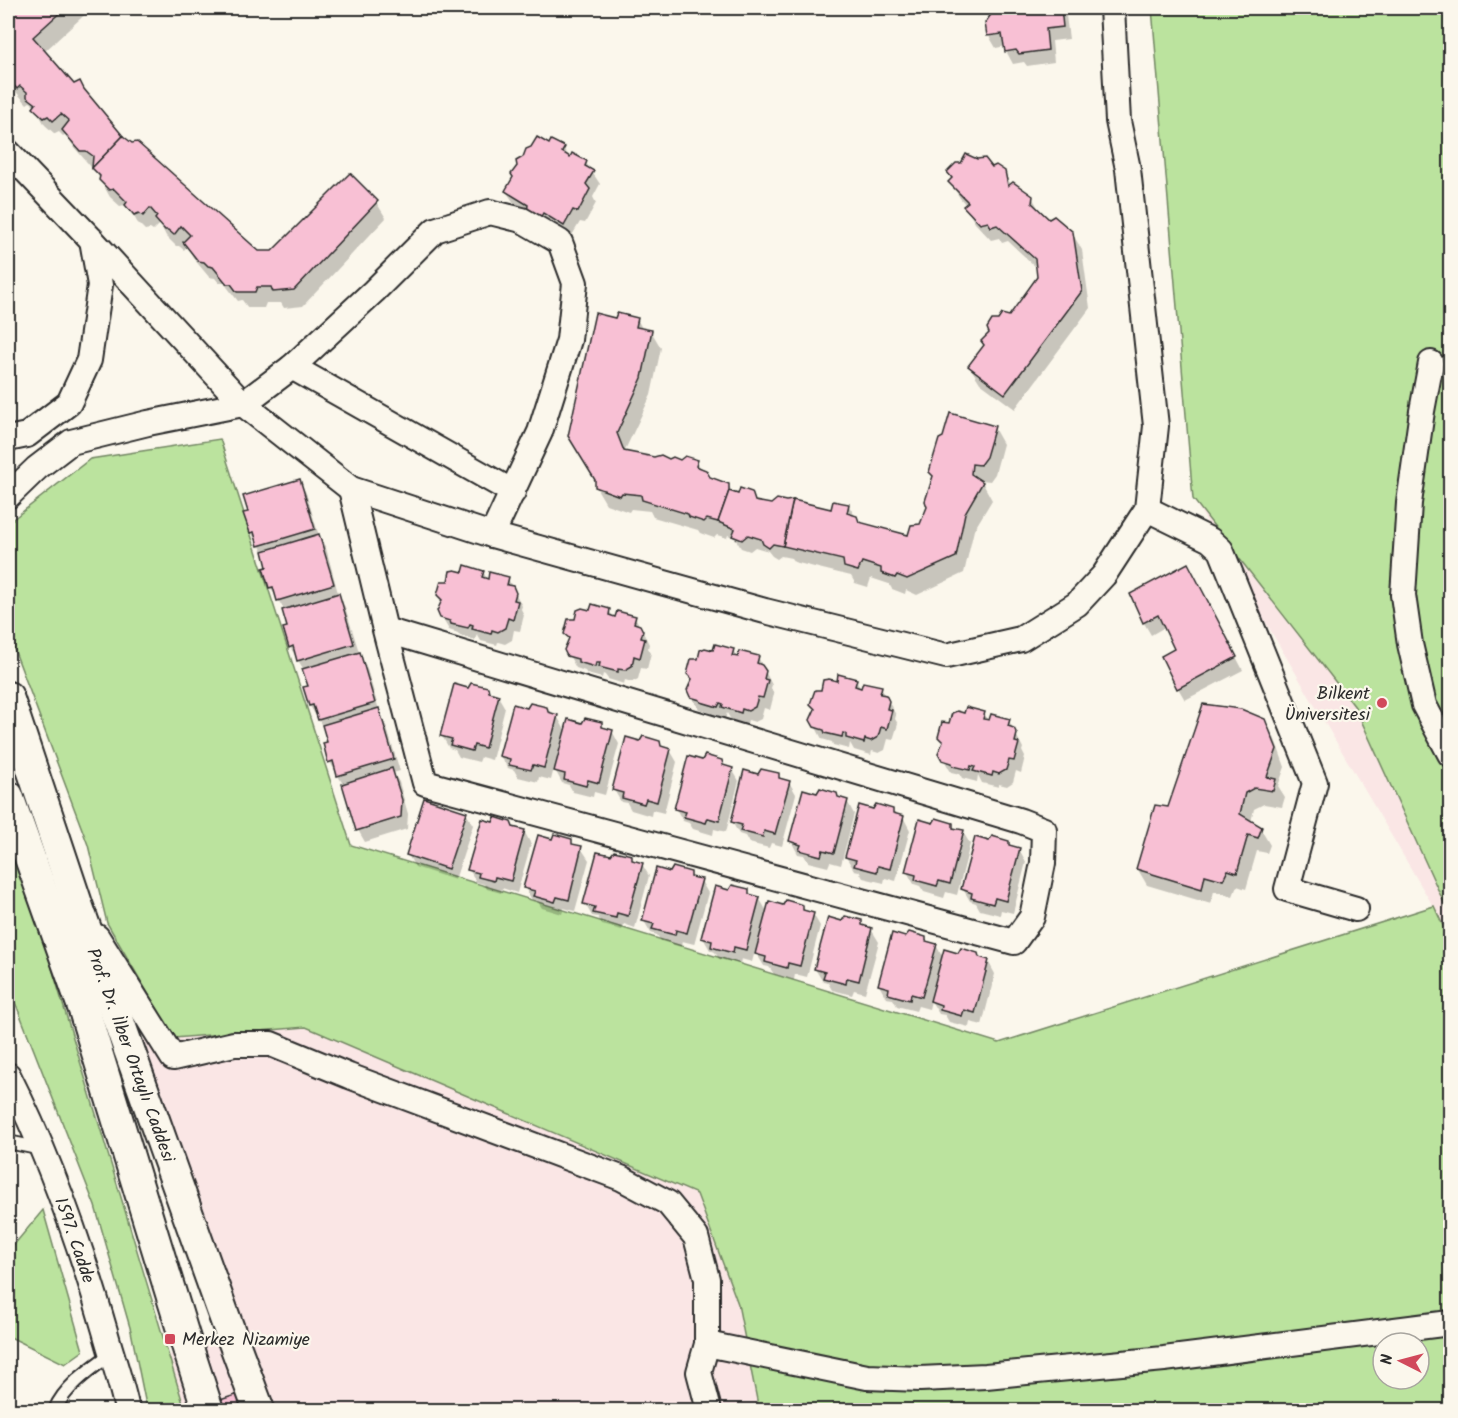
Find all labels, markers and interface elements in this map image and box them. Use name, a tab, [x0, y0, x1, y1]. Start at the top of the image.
place label: Bilkent Üniversitesi	[1285, 680, 1371, 730]
marker: Bilkent Üniversitesi	[1375, 696, 1389, 710]
street label: Prof. Dr. İlber Ortaylı Caddesi	[77, 944, 182, 1167]
street label: 1597. Cadde	[45, 1194, 102, 1287]
place label: Merkez Nizamiye	[182, 1326, 310, 1355]
north arrow	[1371, 1331, 1431, 1391]
marker: Merkez Nizamiye	[163, 1332, 177, 1346]
text: N	[1375, 1353, 1401, 1366]

